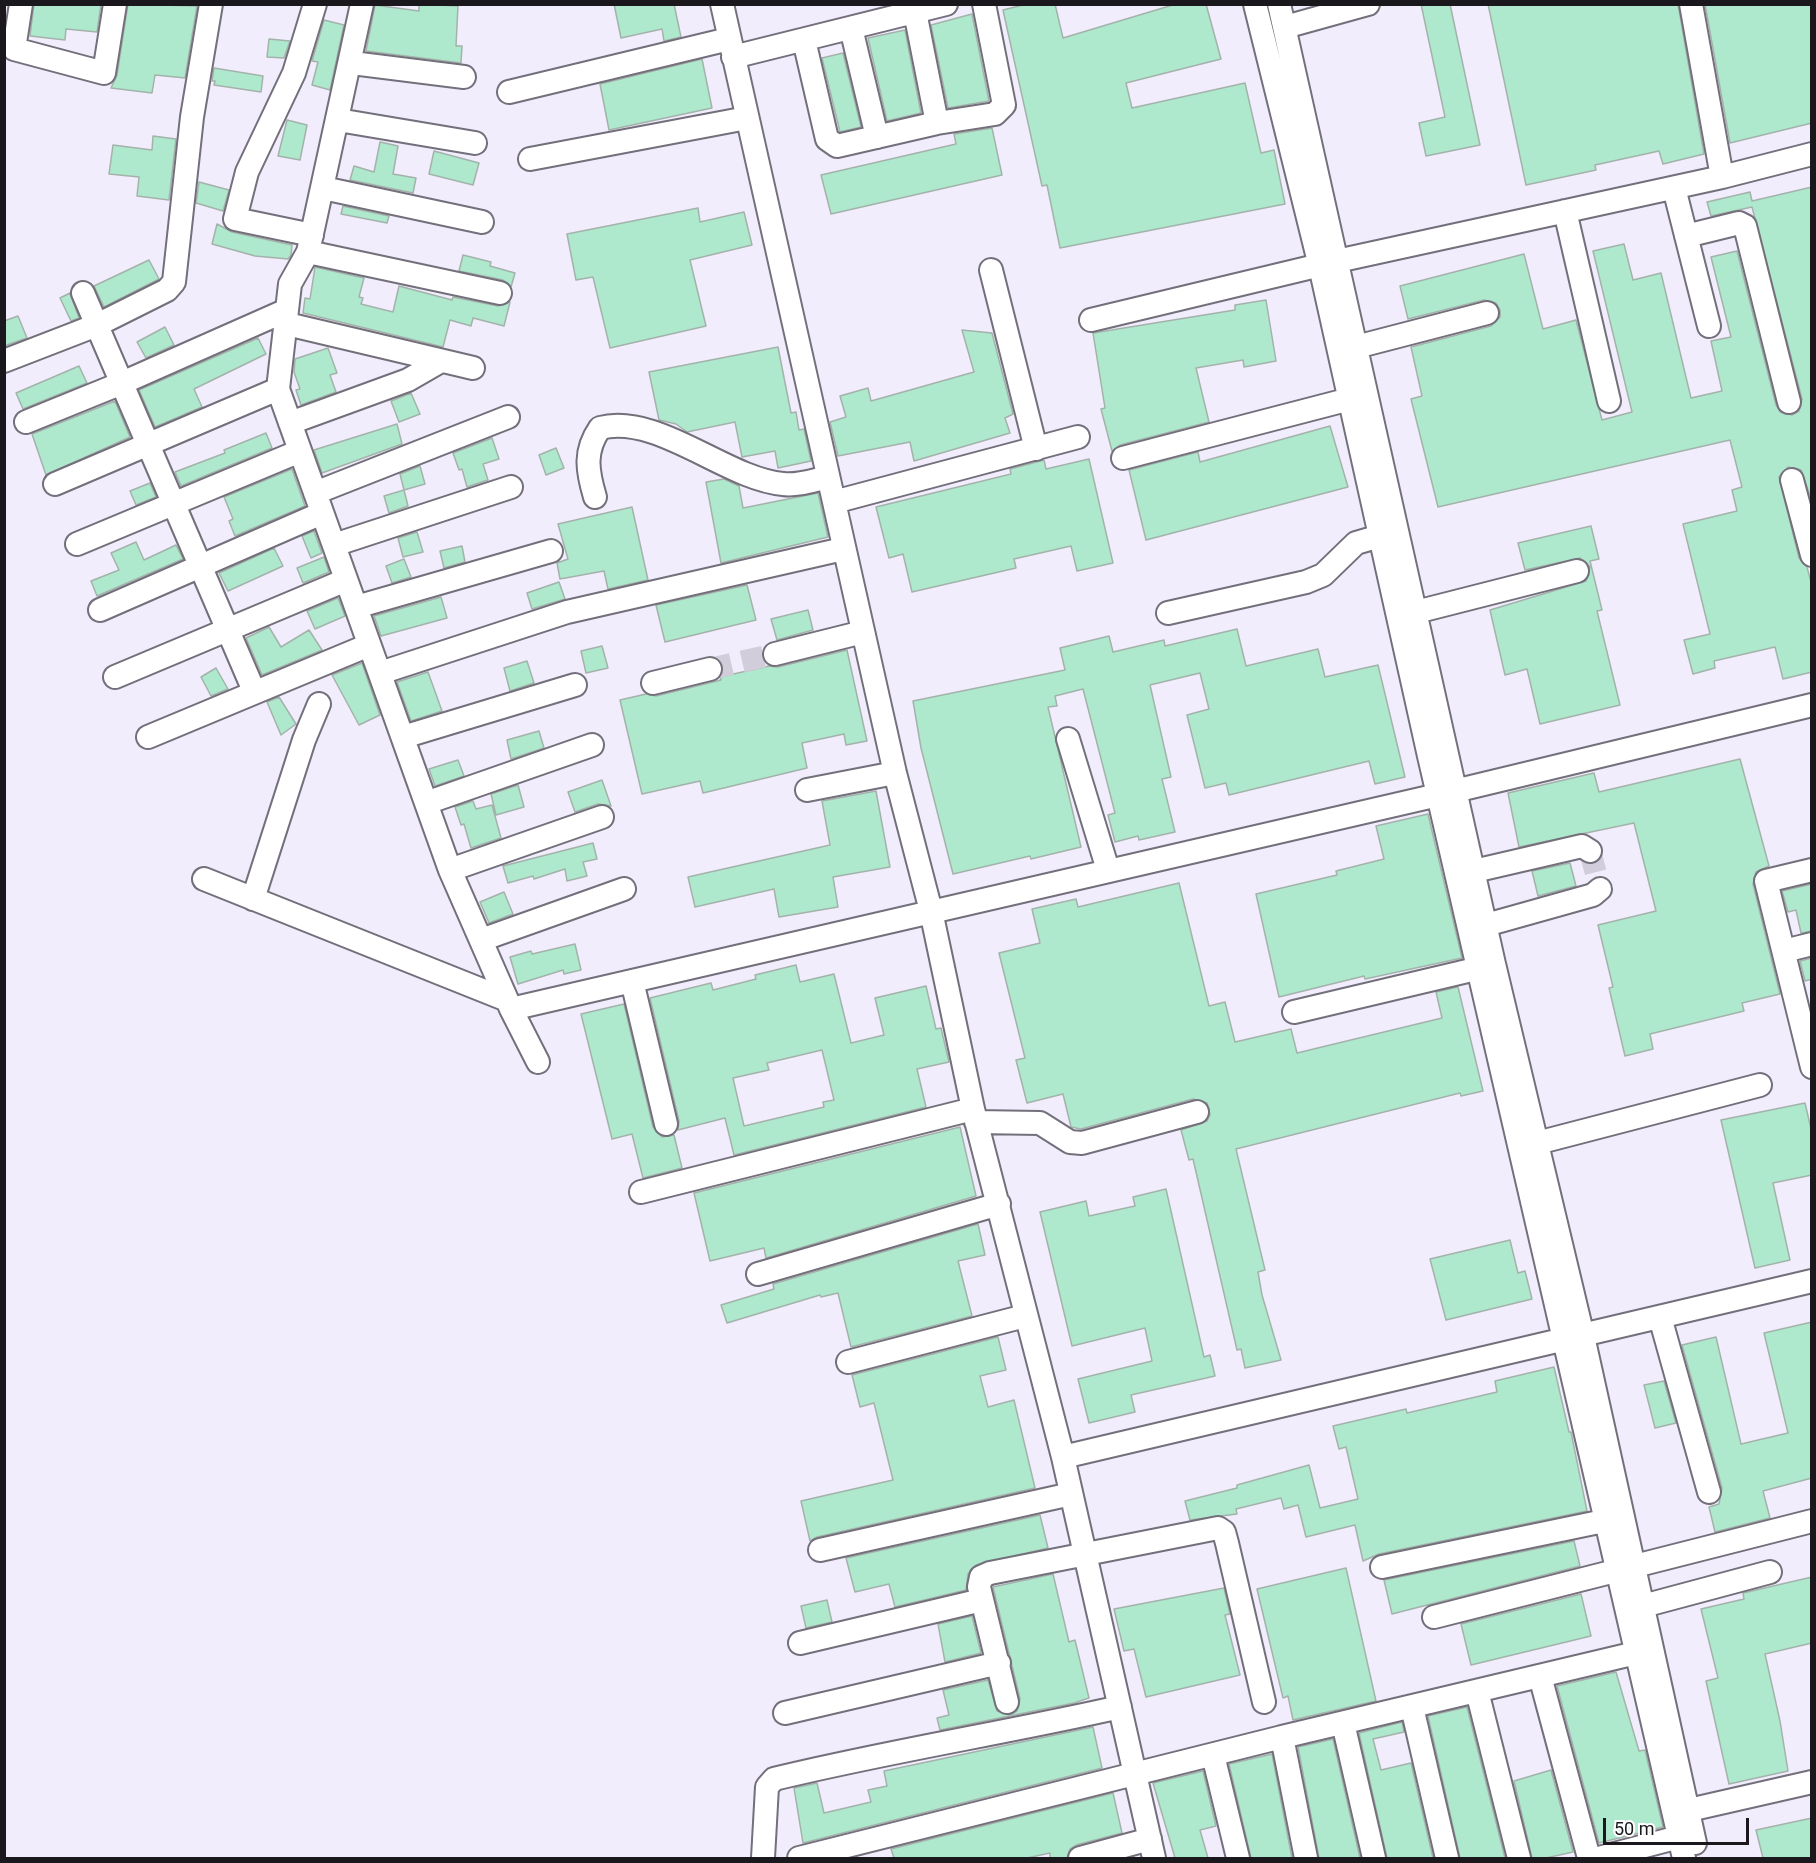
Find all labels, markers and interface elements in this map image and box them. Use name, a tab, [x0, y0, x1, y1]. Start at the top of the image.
scale bar	[1606, 1806, 1752, 1844]
text: 50 m	[1614, 1818, 1654, 1839]

